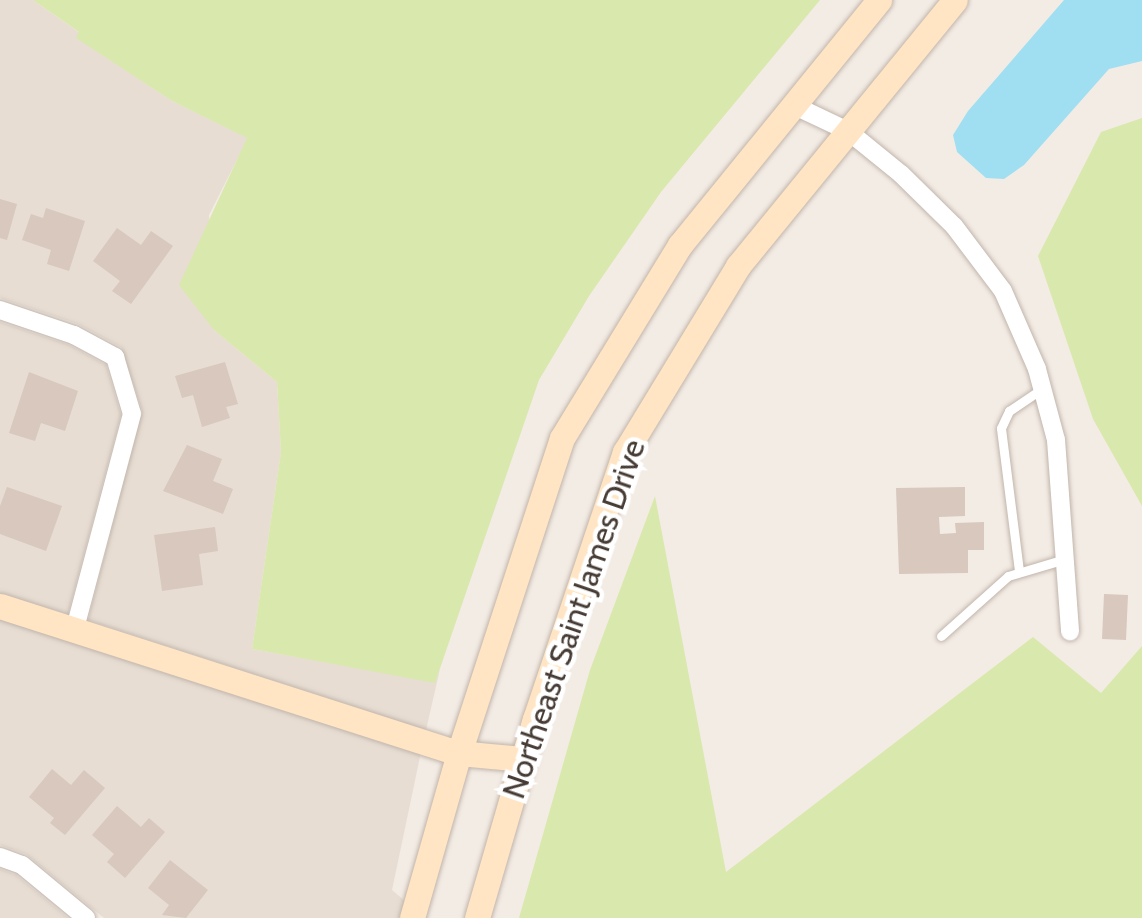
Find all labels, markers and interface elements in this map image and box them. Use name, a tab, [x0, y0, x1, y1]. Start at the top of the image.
street label: Northeast Saint James Drive	[494, 434, 654, 804]

